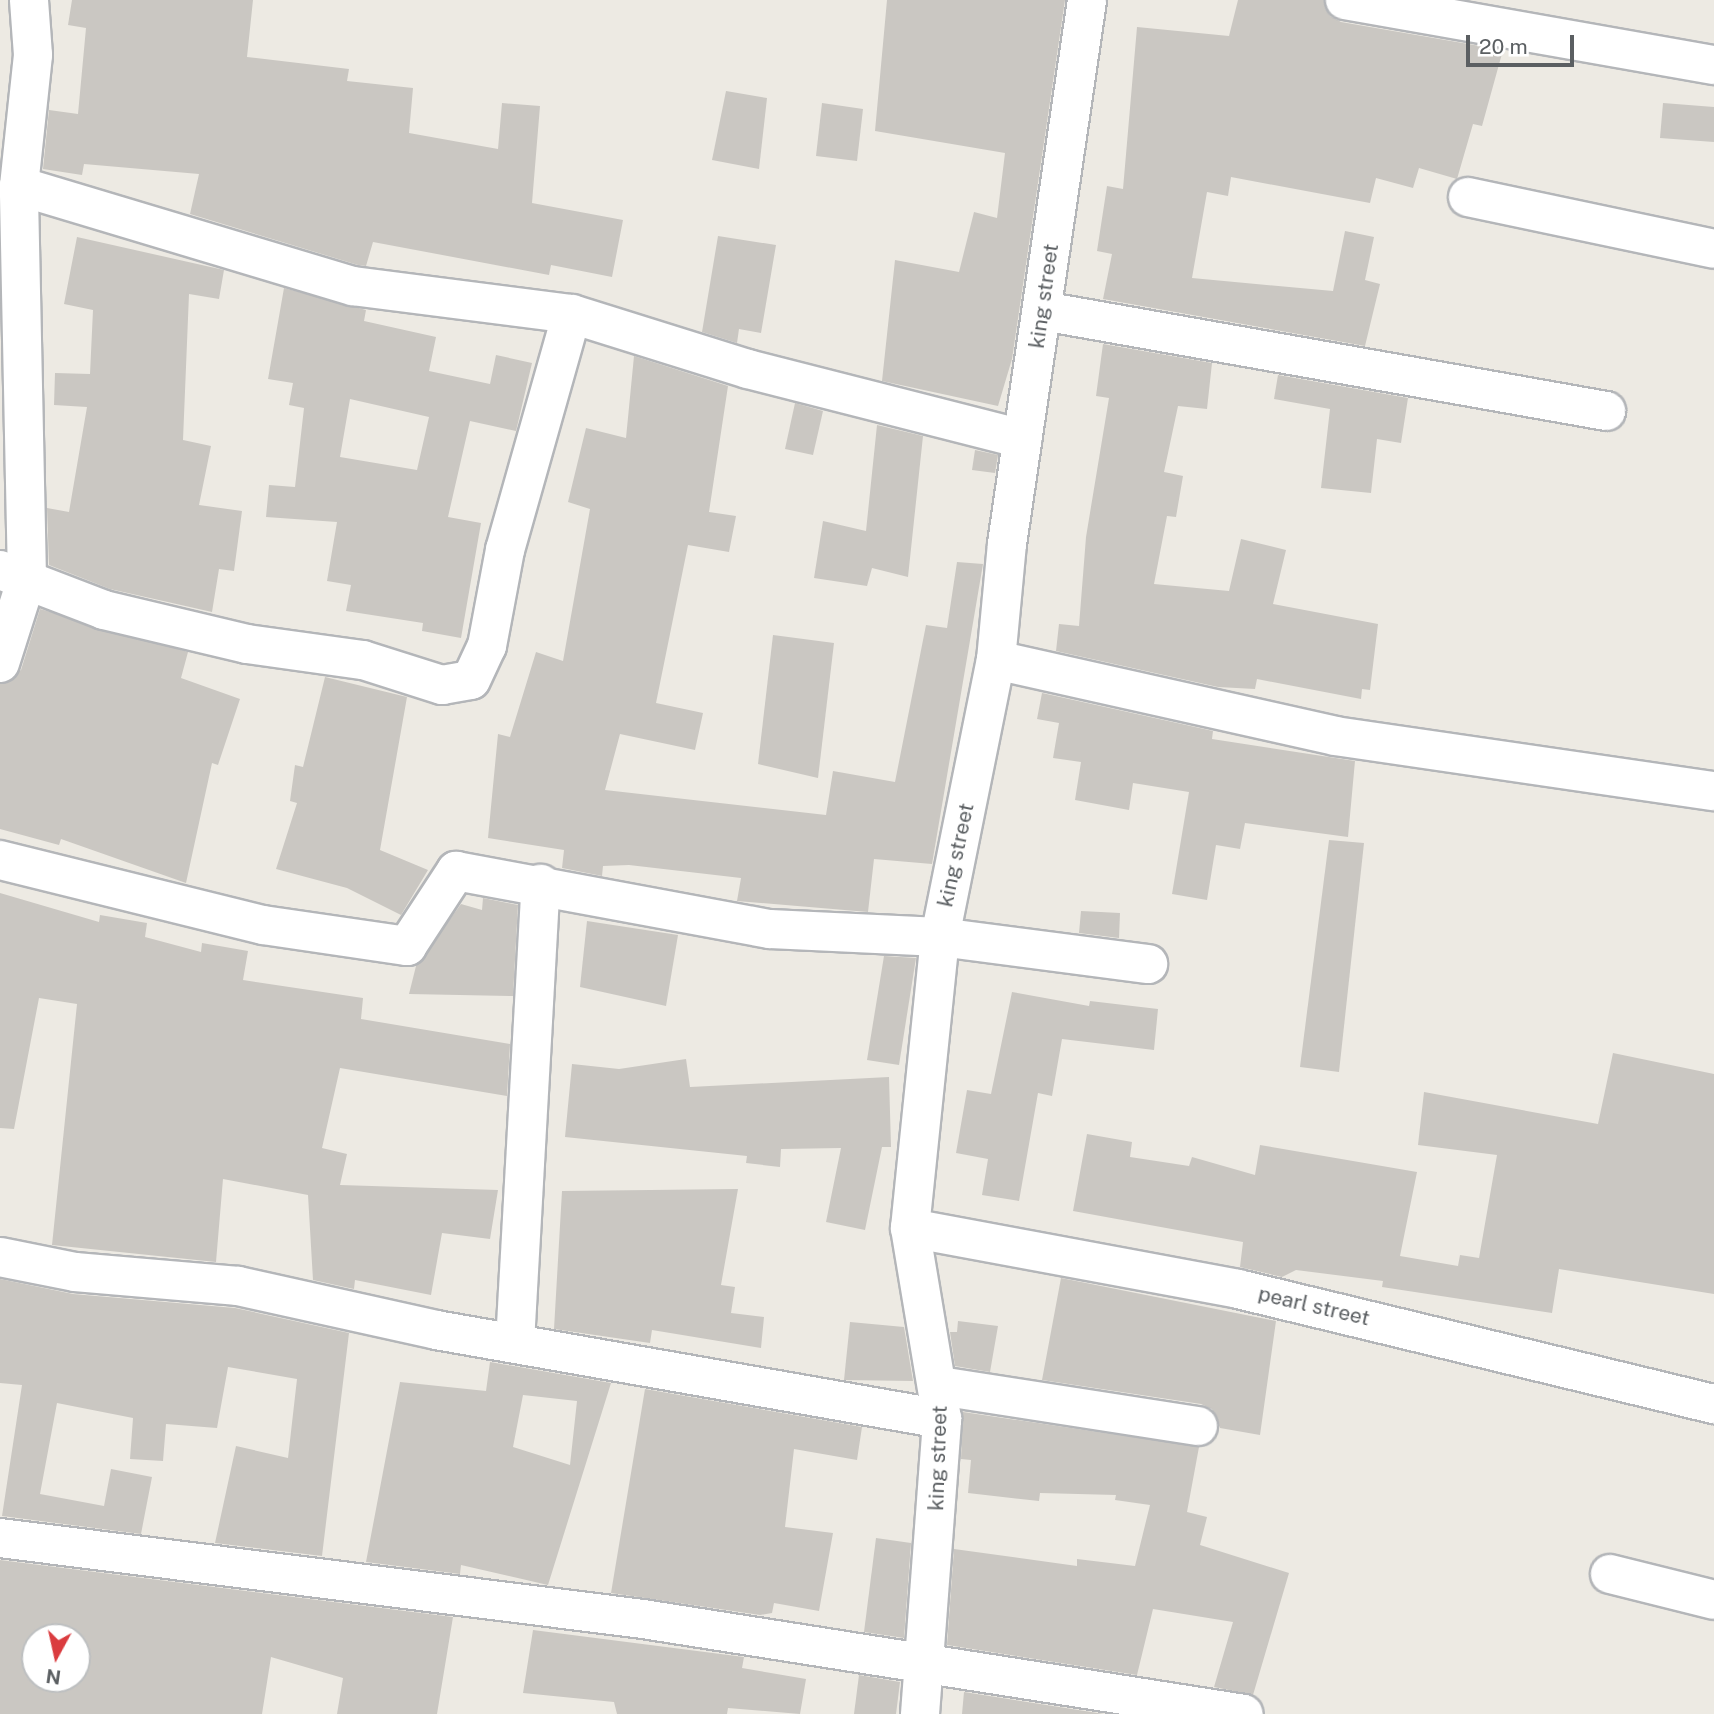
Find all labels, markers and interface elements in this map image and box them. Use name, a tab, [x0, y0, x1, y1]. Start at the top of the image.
scale bar	[1469, 21, 1578, 65]
text: 20 m	[1479, 34, 1528, 59]
street label: king street	[1024, 242, 1064, 350]
street label: king street	[933, 801, 979, 909]
street label: pearl street	[1256, 1281, 1372, 1331]
street label: king street	[924, 1405, 952, 1511]
north arrow	[21, 1623, 91, 1693]
text: N	[44, 1665, 62, 1689]

